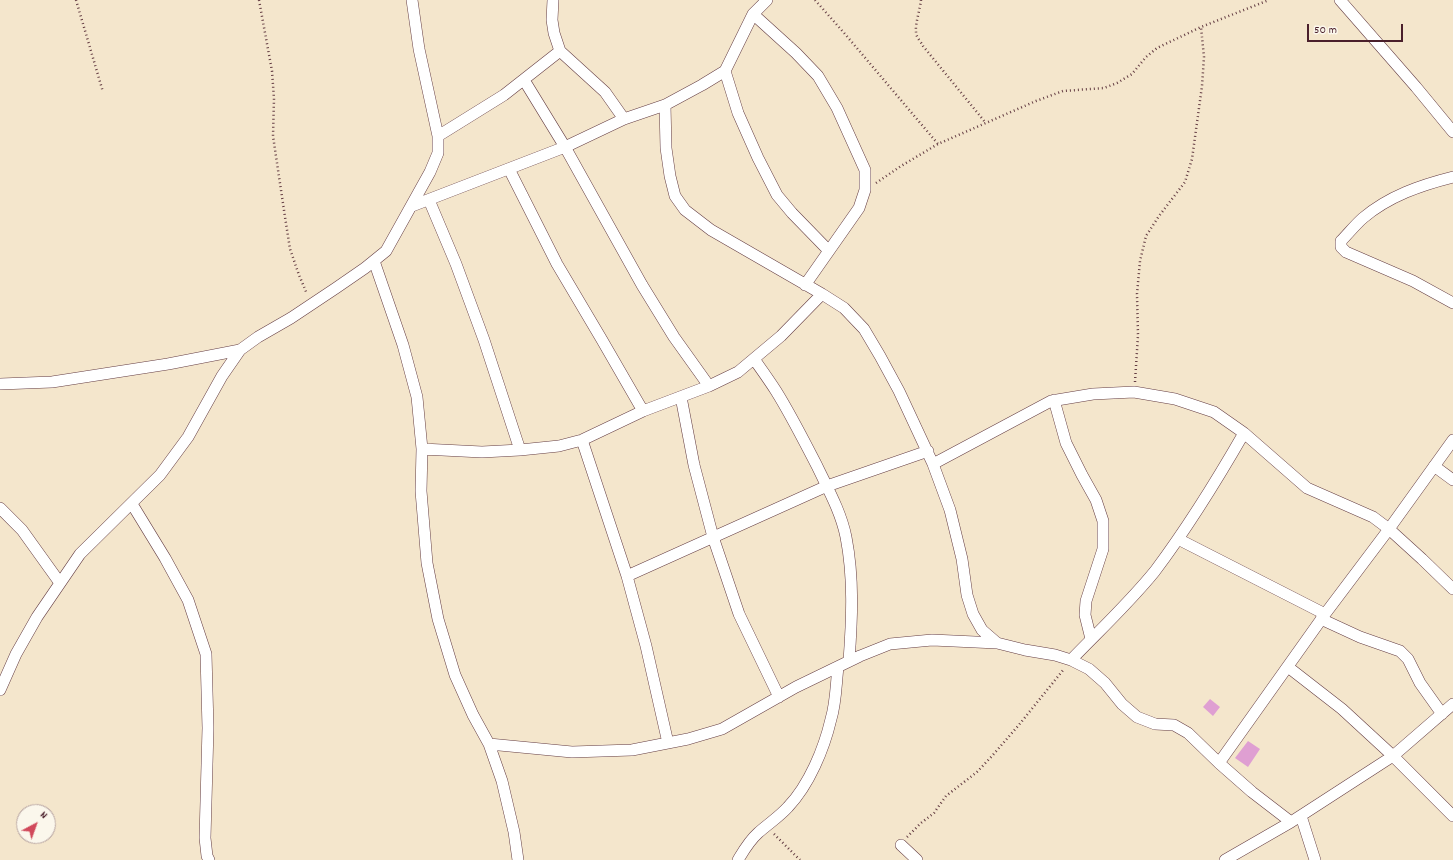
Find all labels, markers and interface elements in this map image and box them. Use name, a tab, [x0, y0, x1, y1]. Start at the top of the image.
scale bar	[1309, 16, 1405, 42]
text: 50 m	[1314, 22, 1337, 39]
north arrow	[16, 804, 56, 844]
text: N	[36, 808, 51, 824]

